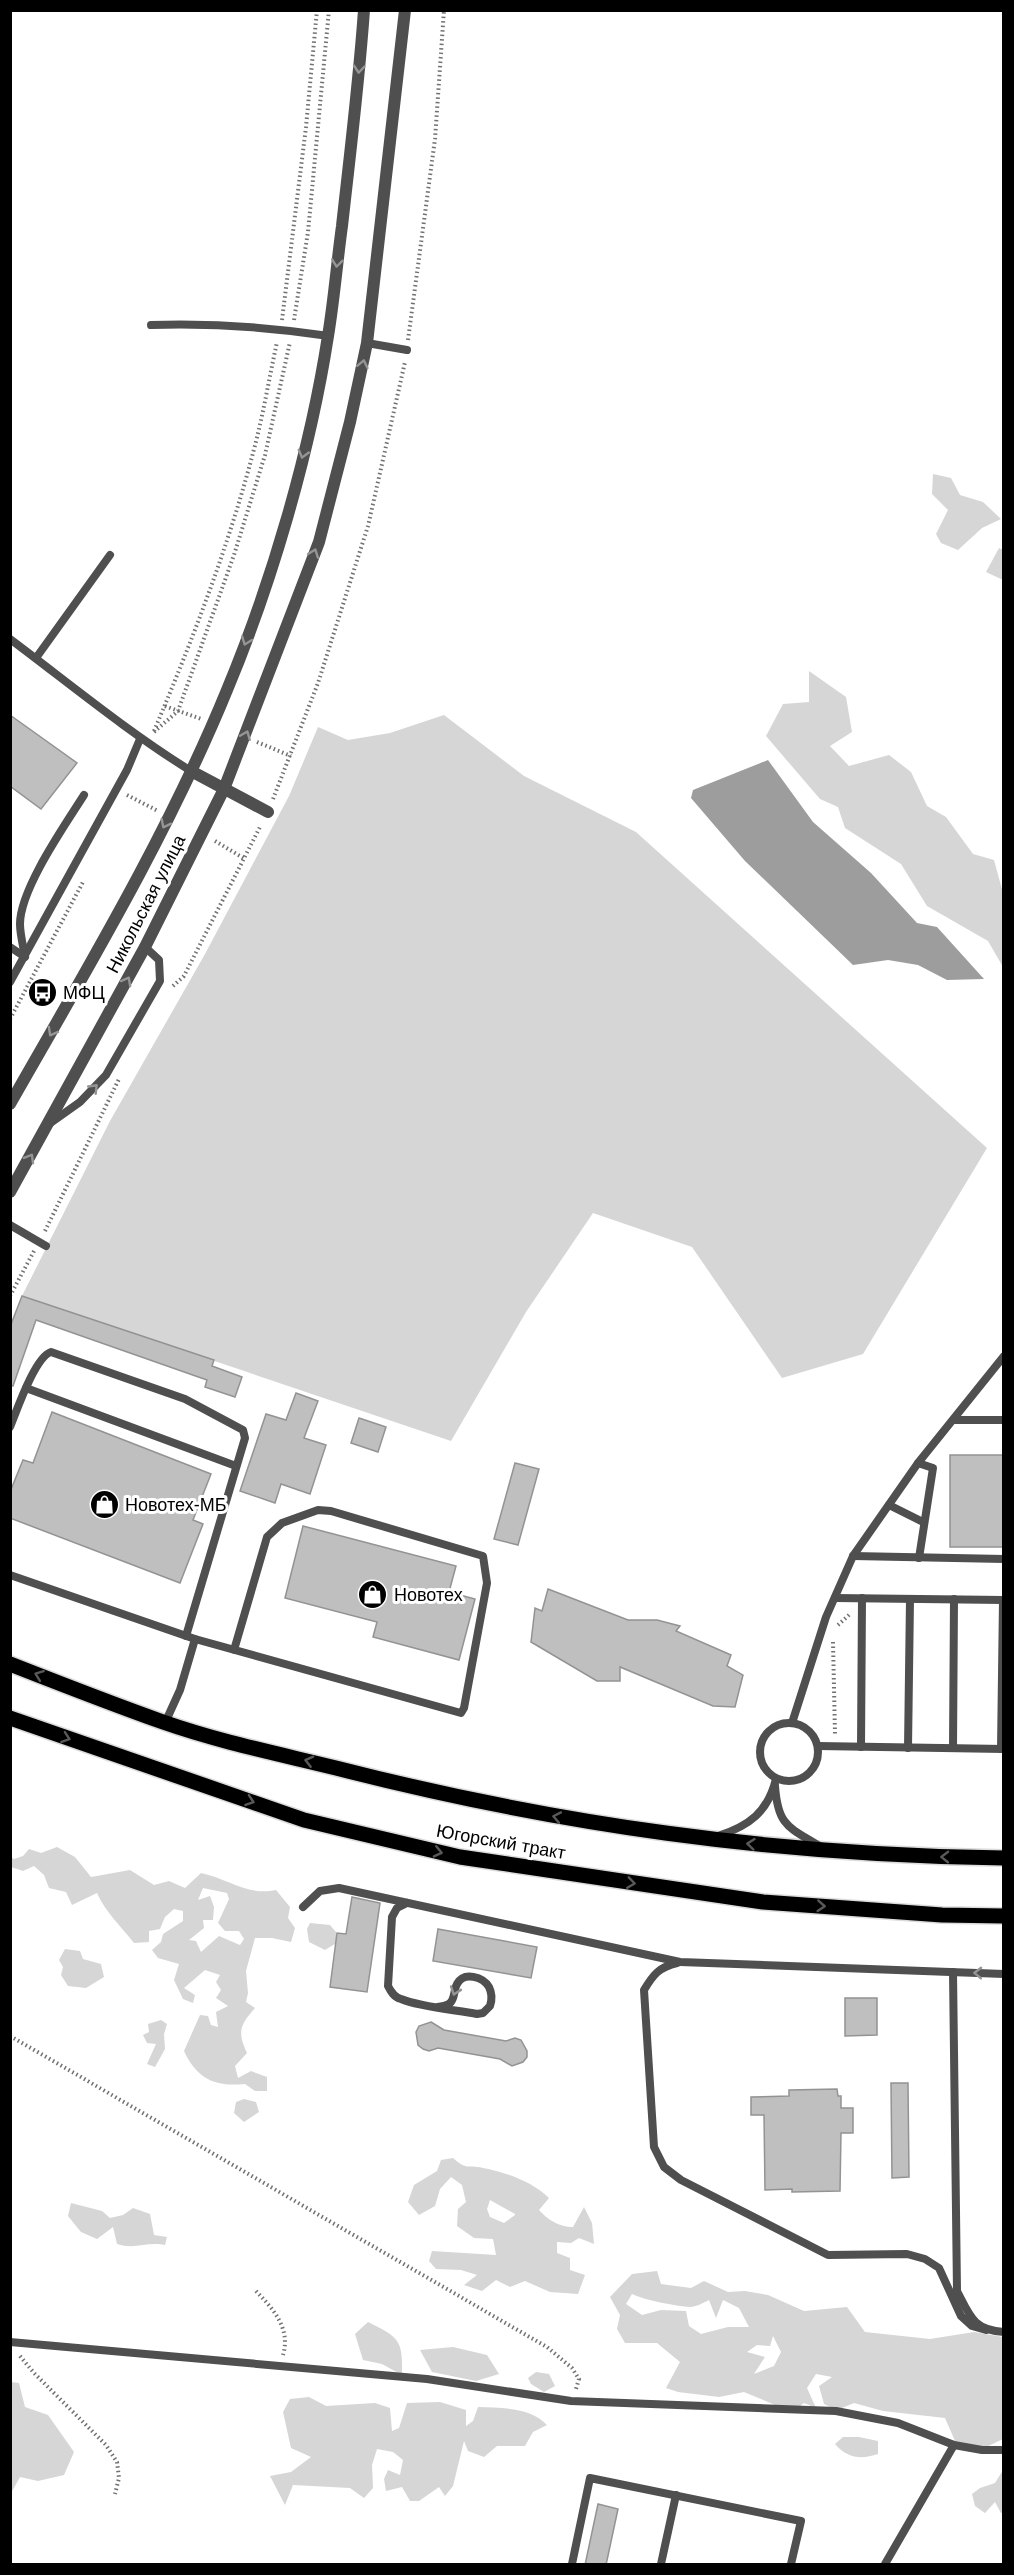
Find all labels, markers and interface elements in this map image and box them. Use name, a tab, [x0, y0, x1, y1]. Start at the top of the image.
one-way arrow	[353, 64, 366, 73]
one-way arrow	[331, 258, 344, 267]
one-way arrow	[355, 359, 368, 369]
one-way arrow	[297, 449, 310, 459]
one-way arrow	[307, 548, 320, 559]
one-way arrow	[241, 635, 254, 646]
one-way arrow	[239, 730, 251, 741]
one-way arrow	[161, 817, 172, 828]
street label: Никольская улица	[103, 831, 190, 976]
one-way arrow	[120, 976, 131, 987]
bus stop icon: МФЦ	[26, 977, 58, 1009]
place label: МФЦ	[63, 983, 105, 1003]
one-way arrow	[47, 1026, 59, 1036]
one-way arrow	[87, 1084, 98, 1094]
one-way arrow	[22, 1154, 34, 1164]
shop icon: Новотех-МБ	[88, 1489, 120, 1521]
place label: Новотех-МБ	[125, 1495, 226, 1515]
shop icon: Новотех	[357, 1579, 389, 1611]
place label: Новотех	[394, 1585, 463, 1605]
one-way arrow	[34, 1670, 45, 1682]
one-way arrow	[60, 1731, 70, 1744]
one-way arrow	[304, 1756, 314, 1769]
one-way arrow	[244, 1794, 255, 1807]
one-way arrow	[553, 1811, 563, 1824]
street label: Югорский тракт	[435, 1821, 567, 1863]
one-way arrow	[746, 1838, 755, 1851]
one-way arrow	[433, 1844, 443, 1857]
one-way arrow	[941, 1851, 950, 1864]
one-way arrow	[626, 1877, 635, 1889]
one-way arrow	[816, 1899, 825, 1912]
one-way arrow	[974, 1967, 983, 1979]
one-way arrow	[450, 1986, 463, 1996]

